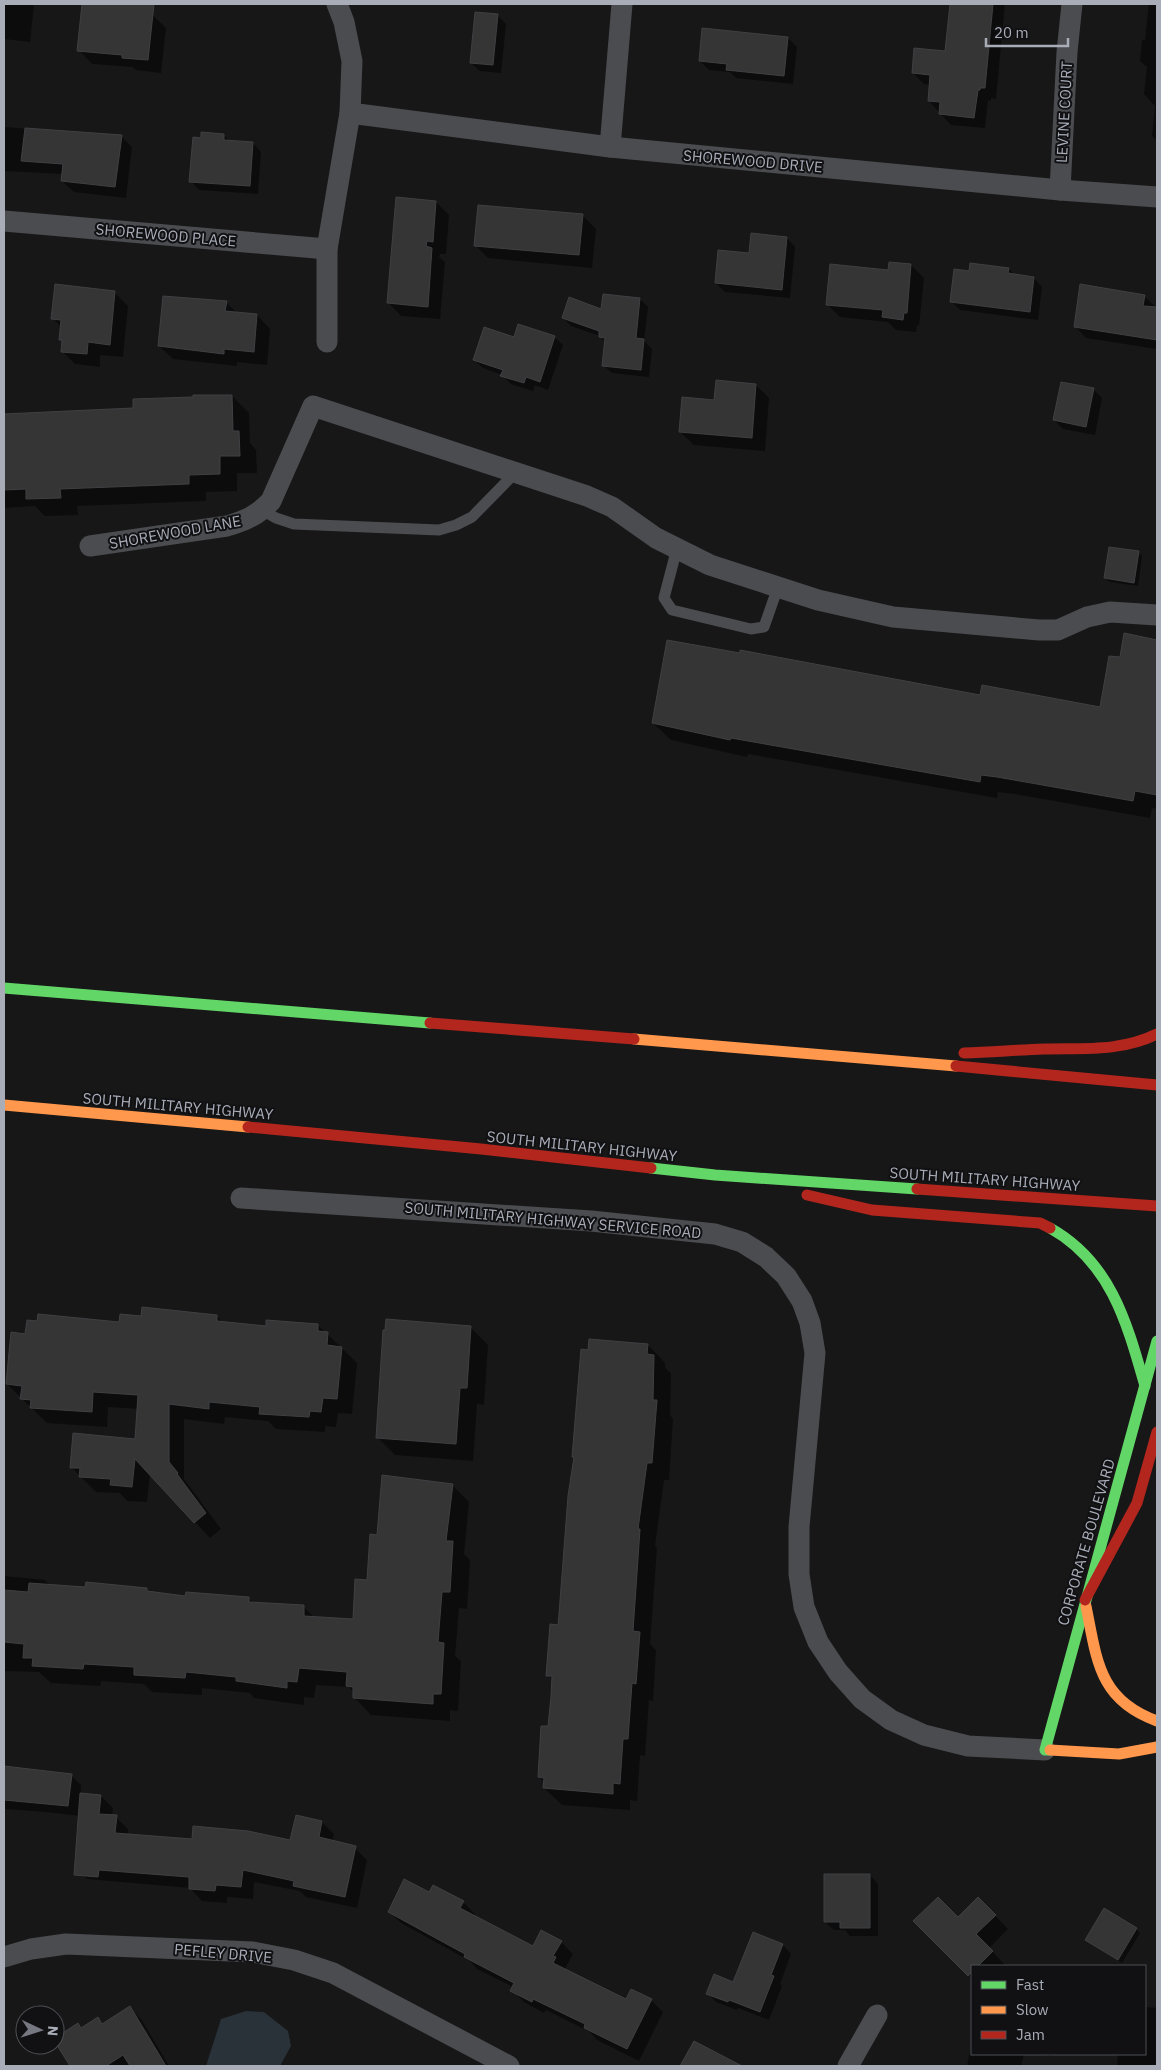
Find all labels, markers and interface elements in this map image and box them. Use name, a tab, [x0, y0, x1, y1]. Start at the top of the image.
scale bar	[986, 15, 1068, 47]
text: 20 m	[994, 23, 1029, 42]
street label: LEVINE COURT	[1052, 60, 1076, 163]
street label: SHOREWOOD DRIVE	[682, 145, 824, 177]
street label: SHOREWOOD PLACE	[95, 219, 237, 251]
street label: SHOREWOOD LANE	[108, 511, 242, 553]
street label: SOUTH MILITARY HIGHWAY	[82, 1088, 274, 1124]
street label: SOUTH MILITARY HIGHWAY	[486, 1127, 678, 1165]
street label: SOUTH MILITARY HIGHWAY	[889, 1163, 1081, 1195]
street label: SOUTH MILITARY HIGHWAY SERVICE ROAD	[404, 1198, 702, 1242]
street label: CORPORATE BOULEVARD	[1053, 1456, 1119, 1628]
street label: PEFLEY DRIVE	[173, 1939, 273, 1967]
legend	[971, 1965, 1146, 2055]
text: Fast	[1016, 1975, 1044, 1994]
text: Slow	[1016, 2000, 1049, 2019]
north arrow	[15, 2005, 65, 2055]
text: N	[44, 2025, 62, 2037]
text: Jam	[1016, 2025, 1045, 2044]

